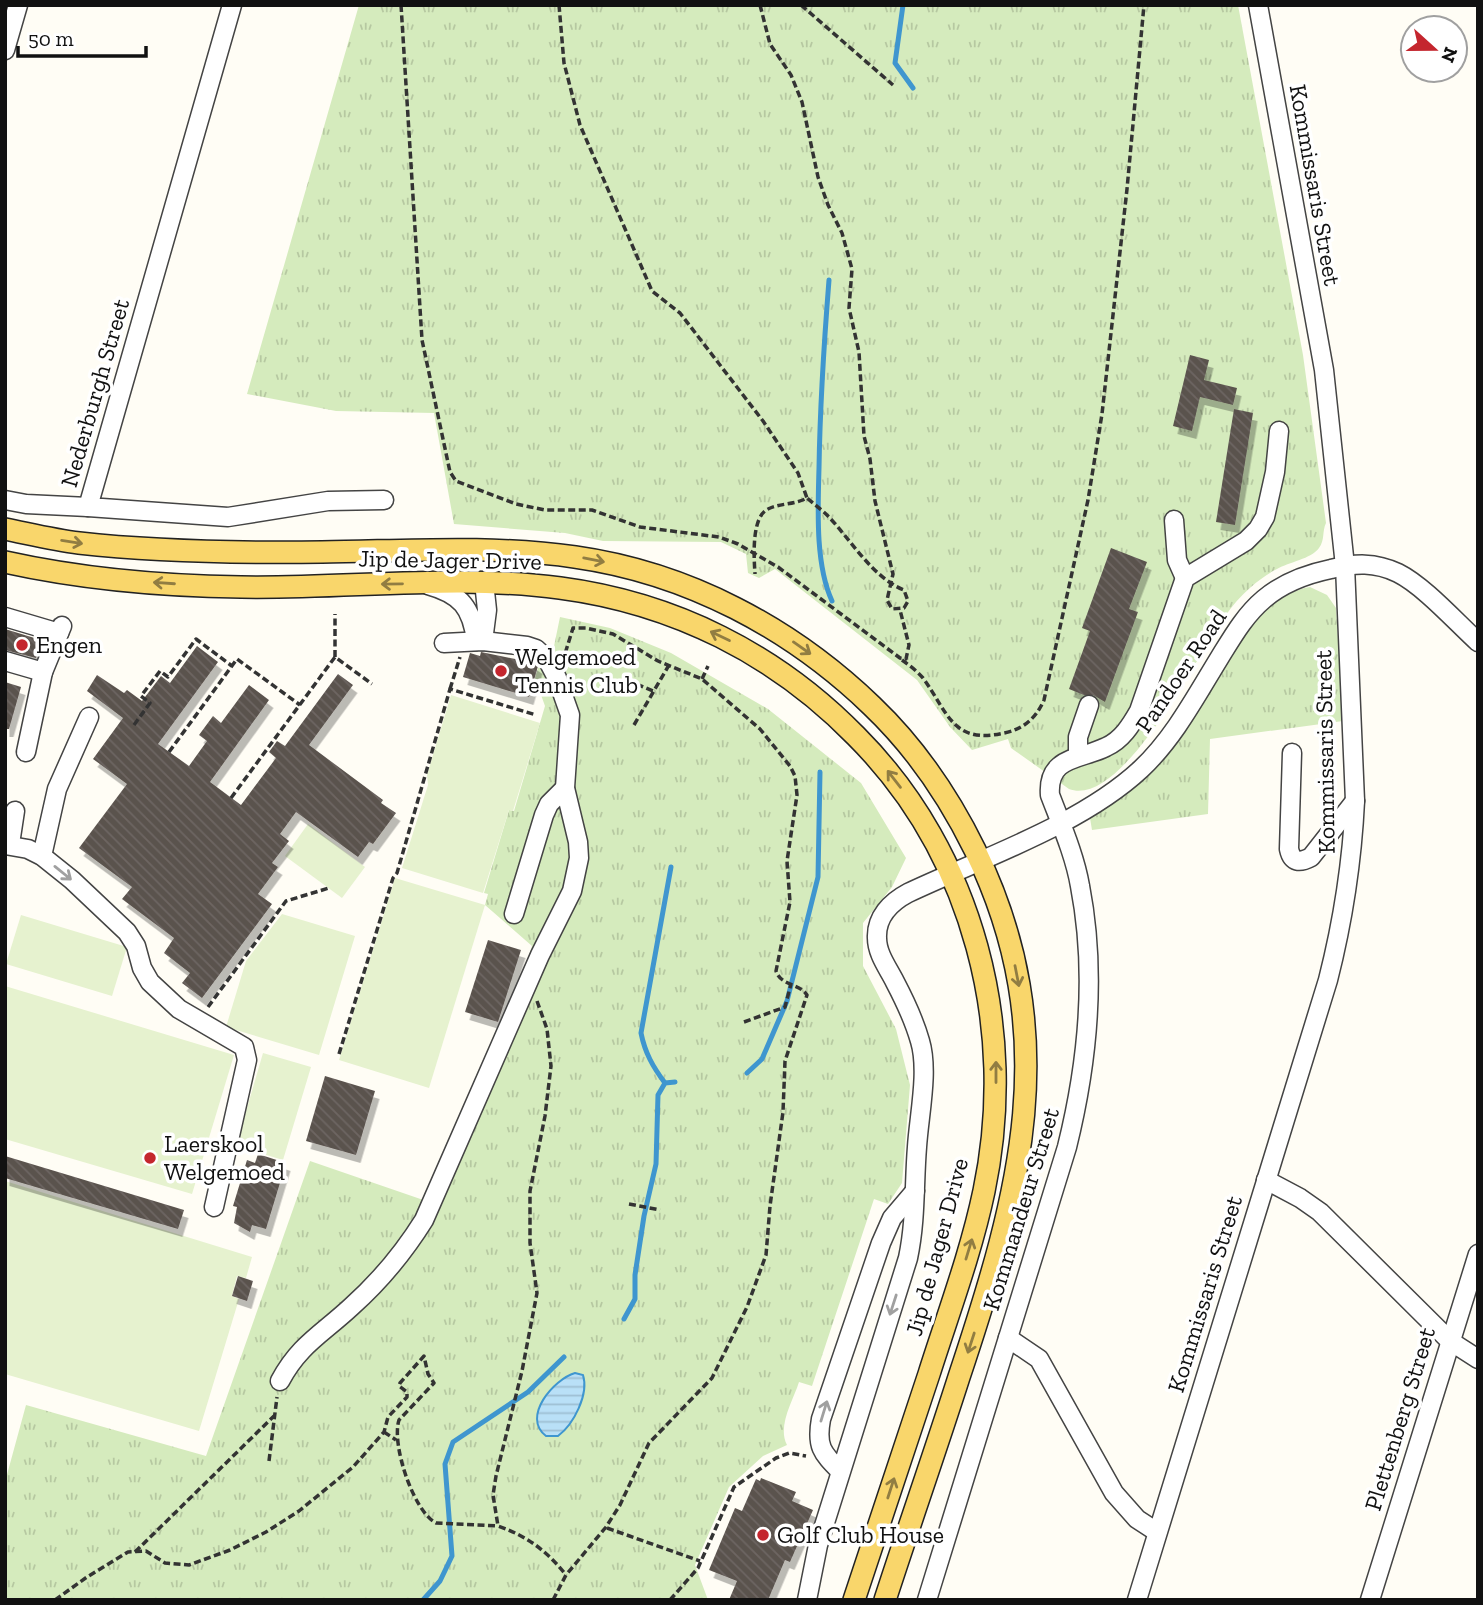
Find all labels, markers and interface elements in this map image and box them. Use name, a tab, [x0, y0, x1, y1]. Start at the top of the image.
scale bar	[18, 14, 145, 58]
north arrow	[1399, 14, 1469, 84]
text: 50 m	[28, 26, 74, 51]
text: N	[1436, 44, 1463, 66]
street label: Kommissaris Street	[1284, 82, 1348, 288]
street label: Nederburgh Street	[54, 295, 135, 490]
one-way arrow	[60, 535, 83, 548]
street label: Jip de Jager Drive	[358, 543, 542, 576]
one-way arrow	[582, 554, 605, 568]
one-way arrow	[153, 576, 176, 589]
one-way arrow	[380, 577, 403, 591]
street label: Pandoer Road	[1129, 604, 1232, 738]
one-way arrow	[710, 628, 731, 642]
place label: Engen	[36, 630, 102, 659]
marker: Engen	[14, 637, 30, 653]
one-way arrow	[792, 641, 811, 655]
place label: Welgemoed Tennis Club	[515, 642, 638, 699]
street label: Kommissaris Street	[1308, 650, 1341, 854]
marker: Welgemoed Tennis Club	[493, 663, 509, 679]
one-way arrow	[887, 771, 902, 789]
one-way arrow	[54, 865, 72, 880]
one-way arrow	[1011, 964, 1024, 987]
one-way arrow	[989, 1061, 1003, 1084]
street label: Kommandeur Street	[976, 1104, 1065, 1314]
place label: Laerskool Welgemoed	[164, 1129, 285, 1186]
marker: Laerskool Welgemoed	[142, 1150, 158, 1166]
street label: Jip de Jager Drive	[899, 1155, 974, 1339]
street label: Kommissaris Street	[1161, 1192, 1248, 1396]
one-way arrow	[963, 1238, 976, 1260]
one-way arrow	[885, 1294, 898, 1316]
street label: Plettenberg Street	[1358, 1324, 1441, 1514]
one-way arrow	[964, 1332, 976, 1354]
one-way arrow	[819, 1401, 832, 1423]
one-way arrow	[886, 1478, 898, 1500]
place label: Golf Club House	[777, 1520, 944, 1549]
marker: Golf Club House	[755, 1527, 771, 1543]

